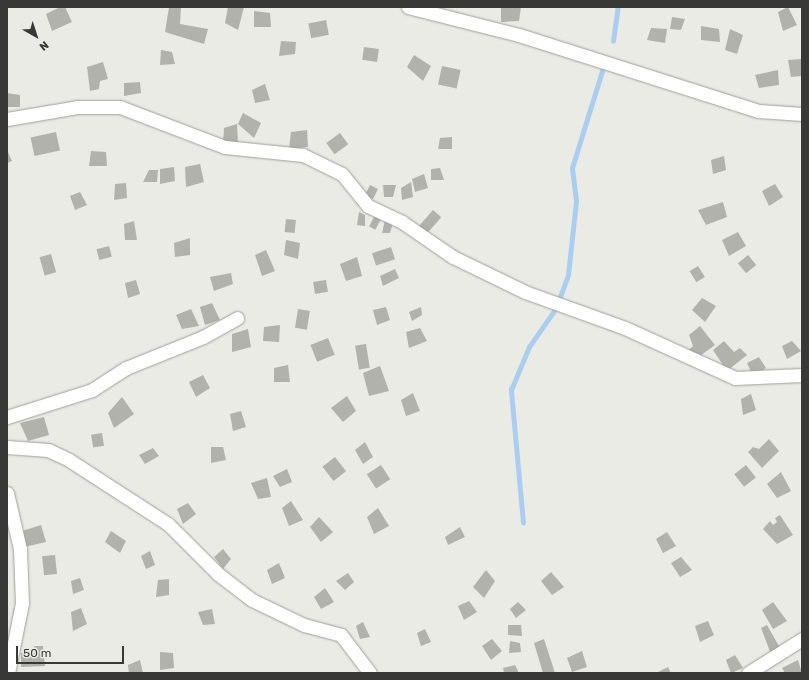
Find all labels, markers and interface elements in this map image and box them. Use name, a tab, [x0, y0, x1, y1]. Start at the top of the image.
north arrow	[16, 16, 56, 56]
text: N	[37, 38, 51, 53]
scale bar	[18, 638, 126, 664]
text: 50 m	[23, 646, 51, 660]

